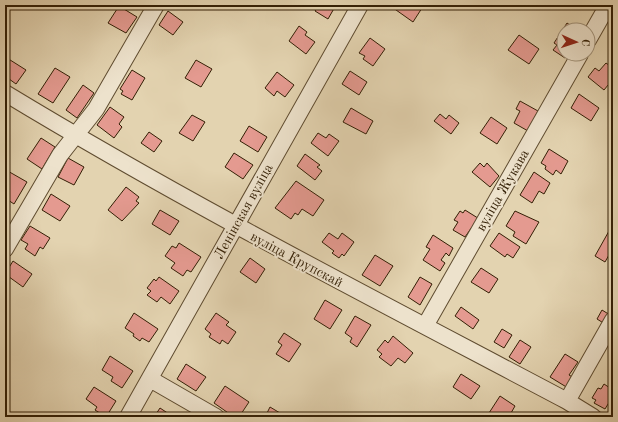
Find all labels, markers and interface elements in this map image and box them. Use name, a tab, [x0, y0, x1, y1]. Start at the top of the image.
north arrow	[556, 22, 596, 62]
text: С	[579, 39, 590, 46]
street label: вуліца Жукава	[474, 147, 532, 234]
street label: Ленінская вуліца	[212, 161, 276, 261]
street label: вуліца Крупскай	[248, 230, 345, 290]

